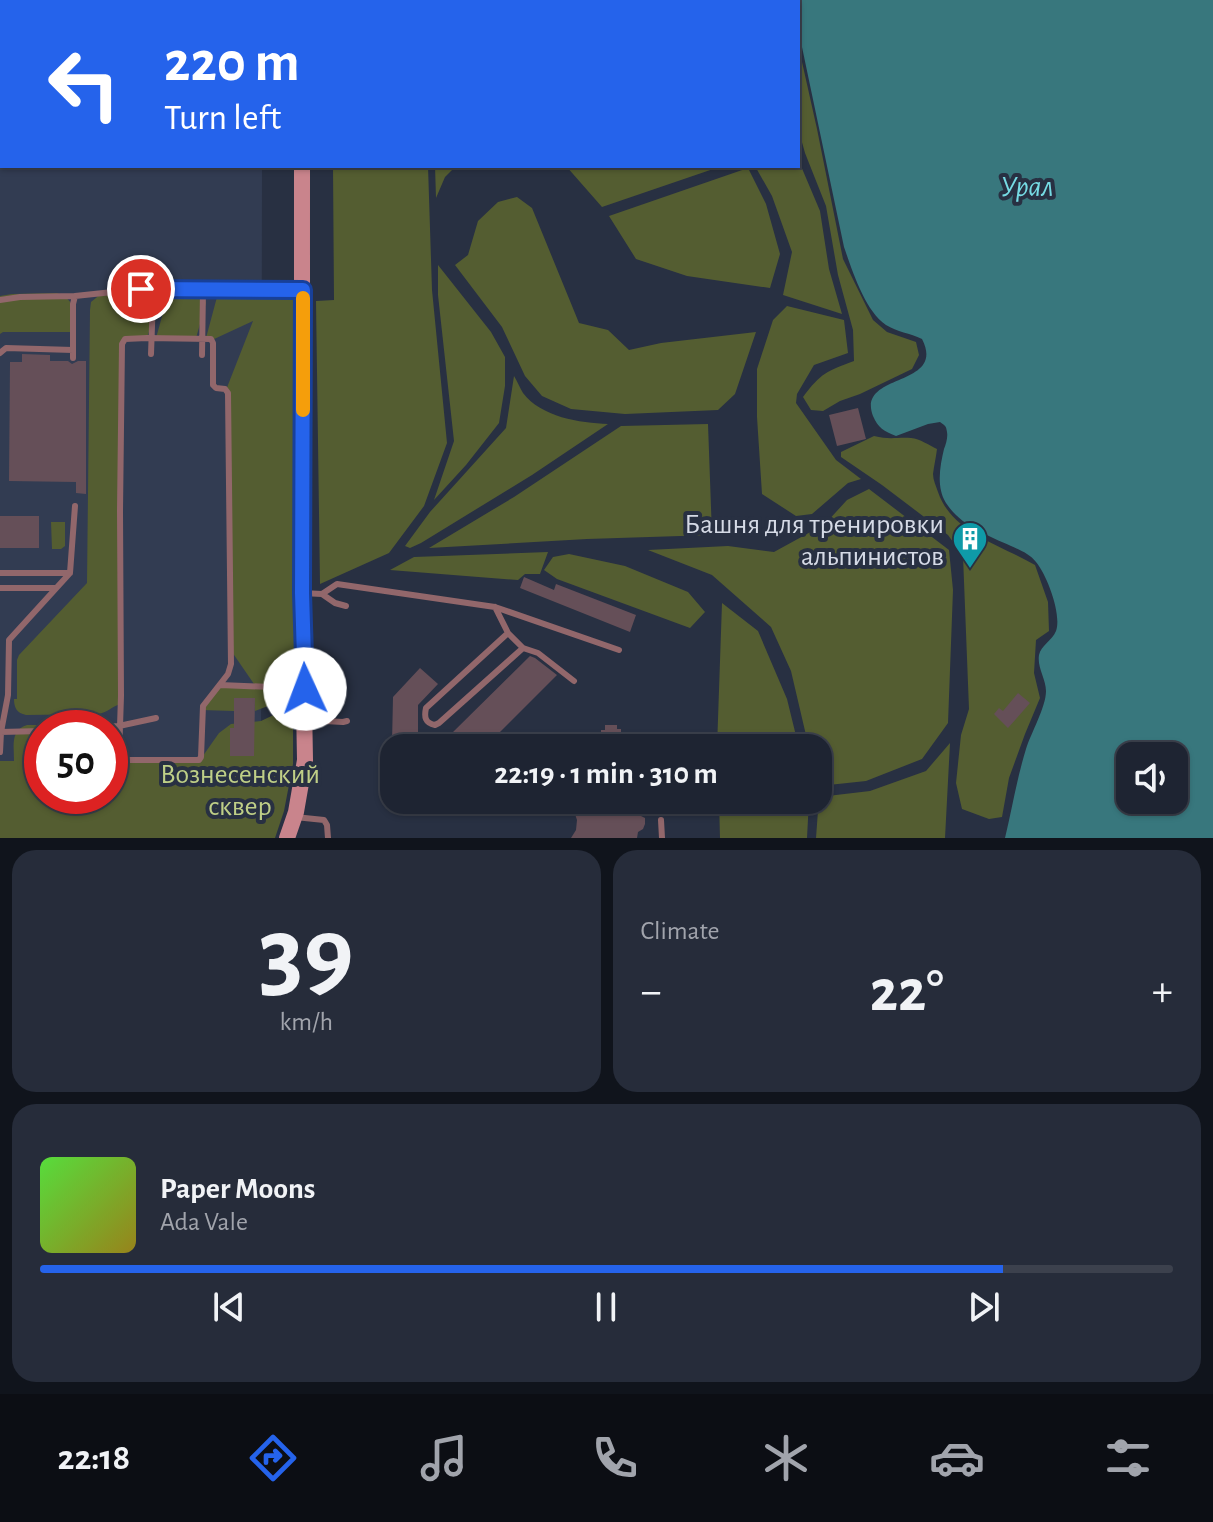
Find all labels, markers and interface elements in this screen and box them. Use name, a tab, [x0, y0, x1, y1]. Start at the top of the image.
icon: left	[32, 32, 136, 136]
text: 220 m	[164, 35, 300, 91]
text: Turn left	[164, 100, 281, 136]
water label: Урал	[1000, 172, 1054, 202]
pin	[107, 255, 175, 323]
icon: arrive	[119, 267, 163, 311]
place label: Башня для тренировки альпинистов	[684, 511, 944, 571]
building icon: Башня для тренировки альпинистов	[951, 520, 989, 570]
position arrow	[263, 647, 347, 731]
speed limit sign: 50	[24, 710, 128, 814]
map controls	[1116, 742, 1188, 814]
button: sound	[1116, 742, 1188, 814]
text: 22:19 · 1 min · 310 m	[494, 759, 718, 789]
park label: Вознесенский cквер	[160, 761, 320, 821]
text: 39	[259, 903, 354, 1007]
text: Climate	[641, 918, 719, 944]
text: 22°	[870, 962, 944, 1022]
text: −	[641, 970, 662, 1014]
text: +	[1152, 970, 1173, 1014]
text: km/h	[279, 1009, 333, 1035]
text: Paper Moons	[160, 1174, 315, 1204]
text: Ada Vale	[160, 1209, 248, 1235]
icon: previous	[207, 1285, 251, 1329]
icon: pause	[584, 1285, 628, 1329]
icon: next	[962, 1285, 1006, 1329]
icon: directions	[245, 1430, 301, 1486]
icon: music	[416, 1430, 472, 1486]
icon: phone	[587, 1430, 643, 1486]
icon: climate	[758, 1430, 814, 1486]
icon: car	[929, 1430, 985, 1486]
icon: filters	[1100, 1430, 1156, 1486]
text: 22:18	[57, 1440, 130, 1476]

